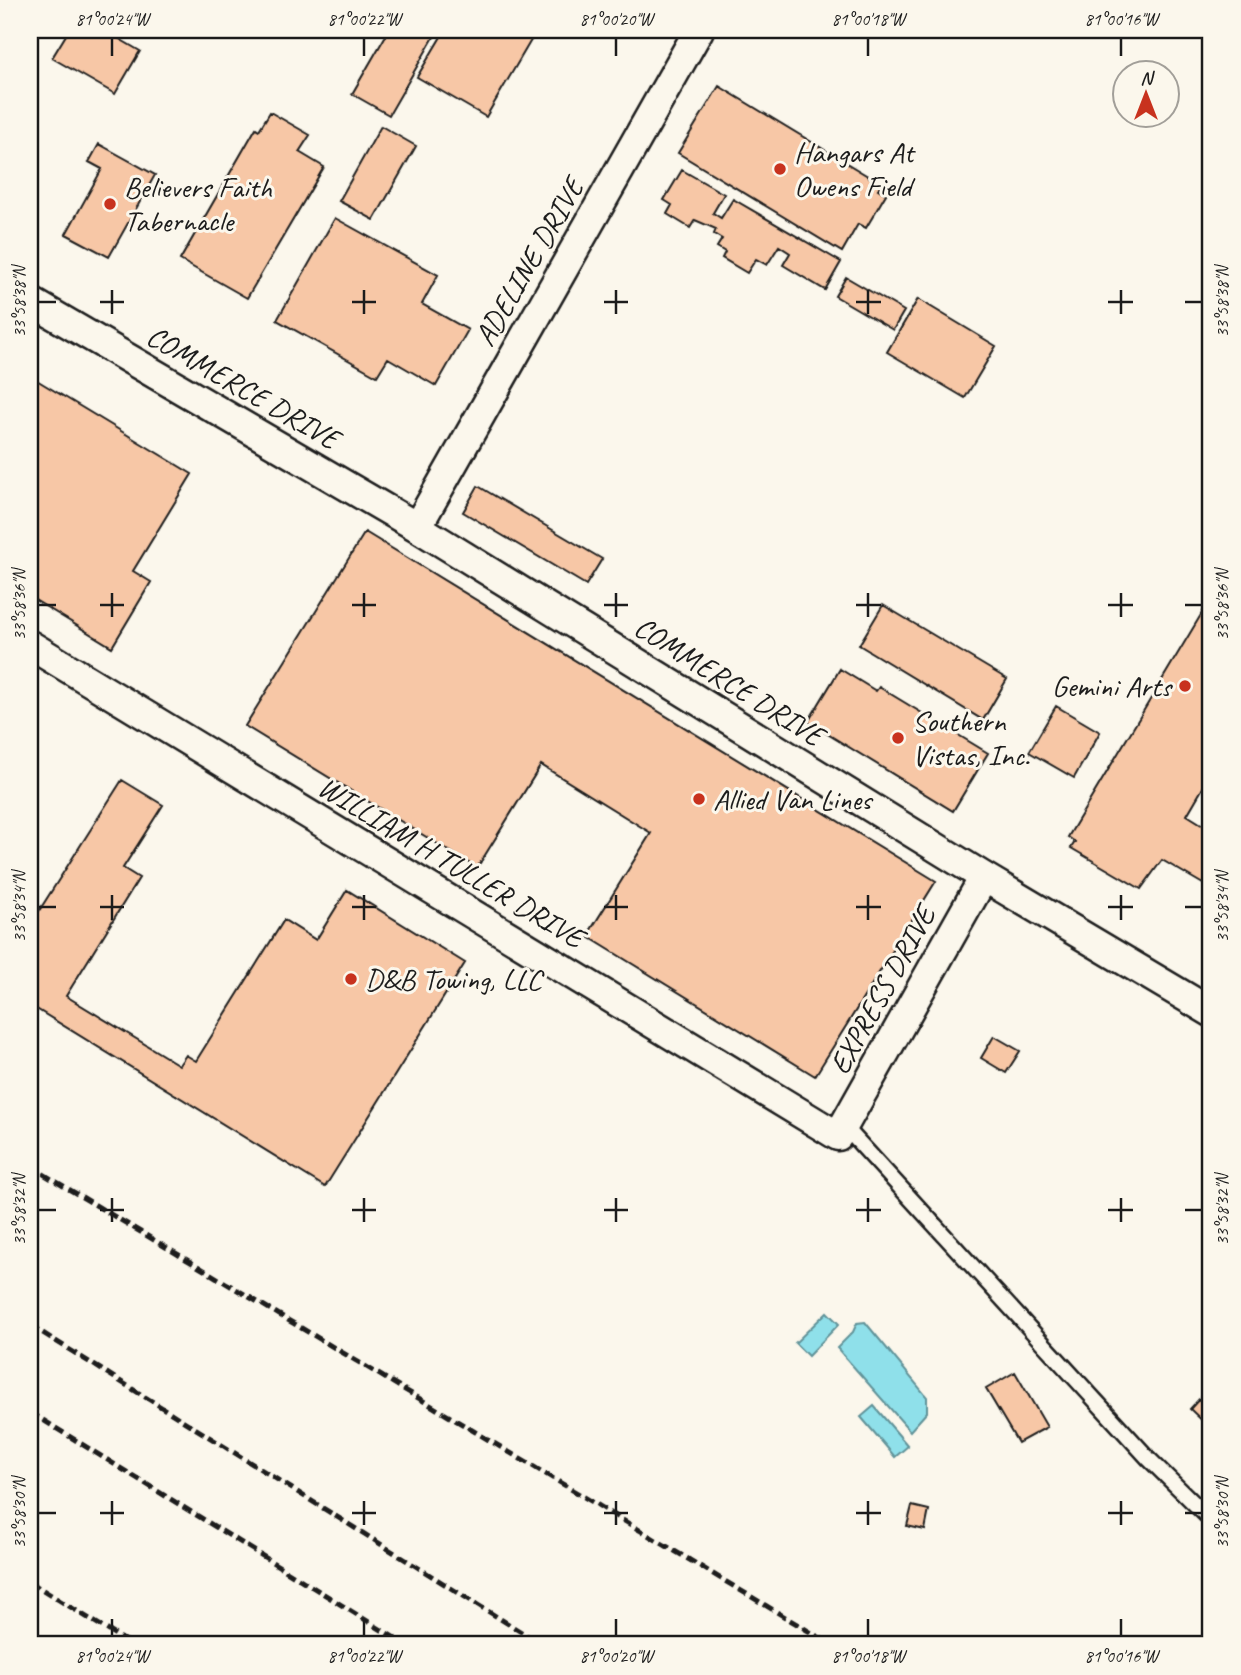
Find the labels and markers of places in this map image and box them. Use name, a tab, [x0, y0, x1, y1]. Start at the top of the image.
place label: Hangars At Owens Field	[794, 133, 917, 205]
marker: Hangars At Owens Field	[772, 161, 788, 177]
place label: Believers Faith Tabernacle	[124, 168, 272, 240]
marker: Believers Faith Tabernacle	[102, 196, 118, 212]
place label: Gemini Arts	[1052, 667, 1174, 705]
marker: Gemini Arts	[1177, 678, 1193, 694]
place label: Southern Vistas, Inc.	[912, 702, 1030, 774]
marker: Southern Vistas, Inc.	[890, 730, 906, 746]
place label: Allied Van Lines	[713, 780, 874, 818]
marker: Allied Van Lines	[691, 791, 707, 807]
place label: D&B Towing, LLC	[365, 960, 545, 998]
marker: D&B Towing, LLC	[343, 971, 359, 987]

